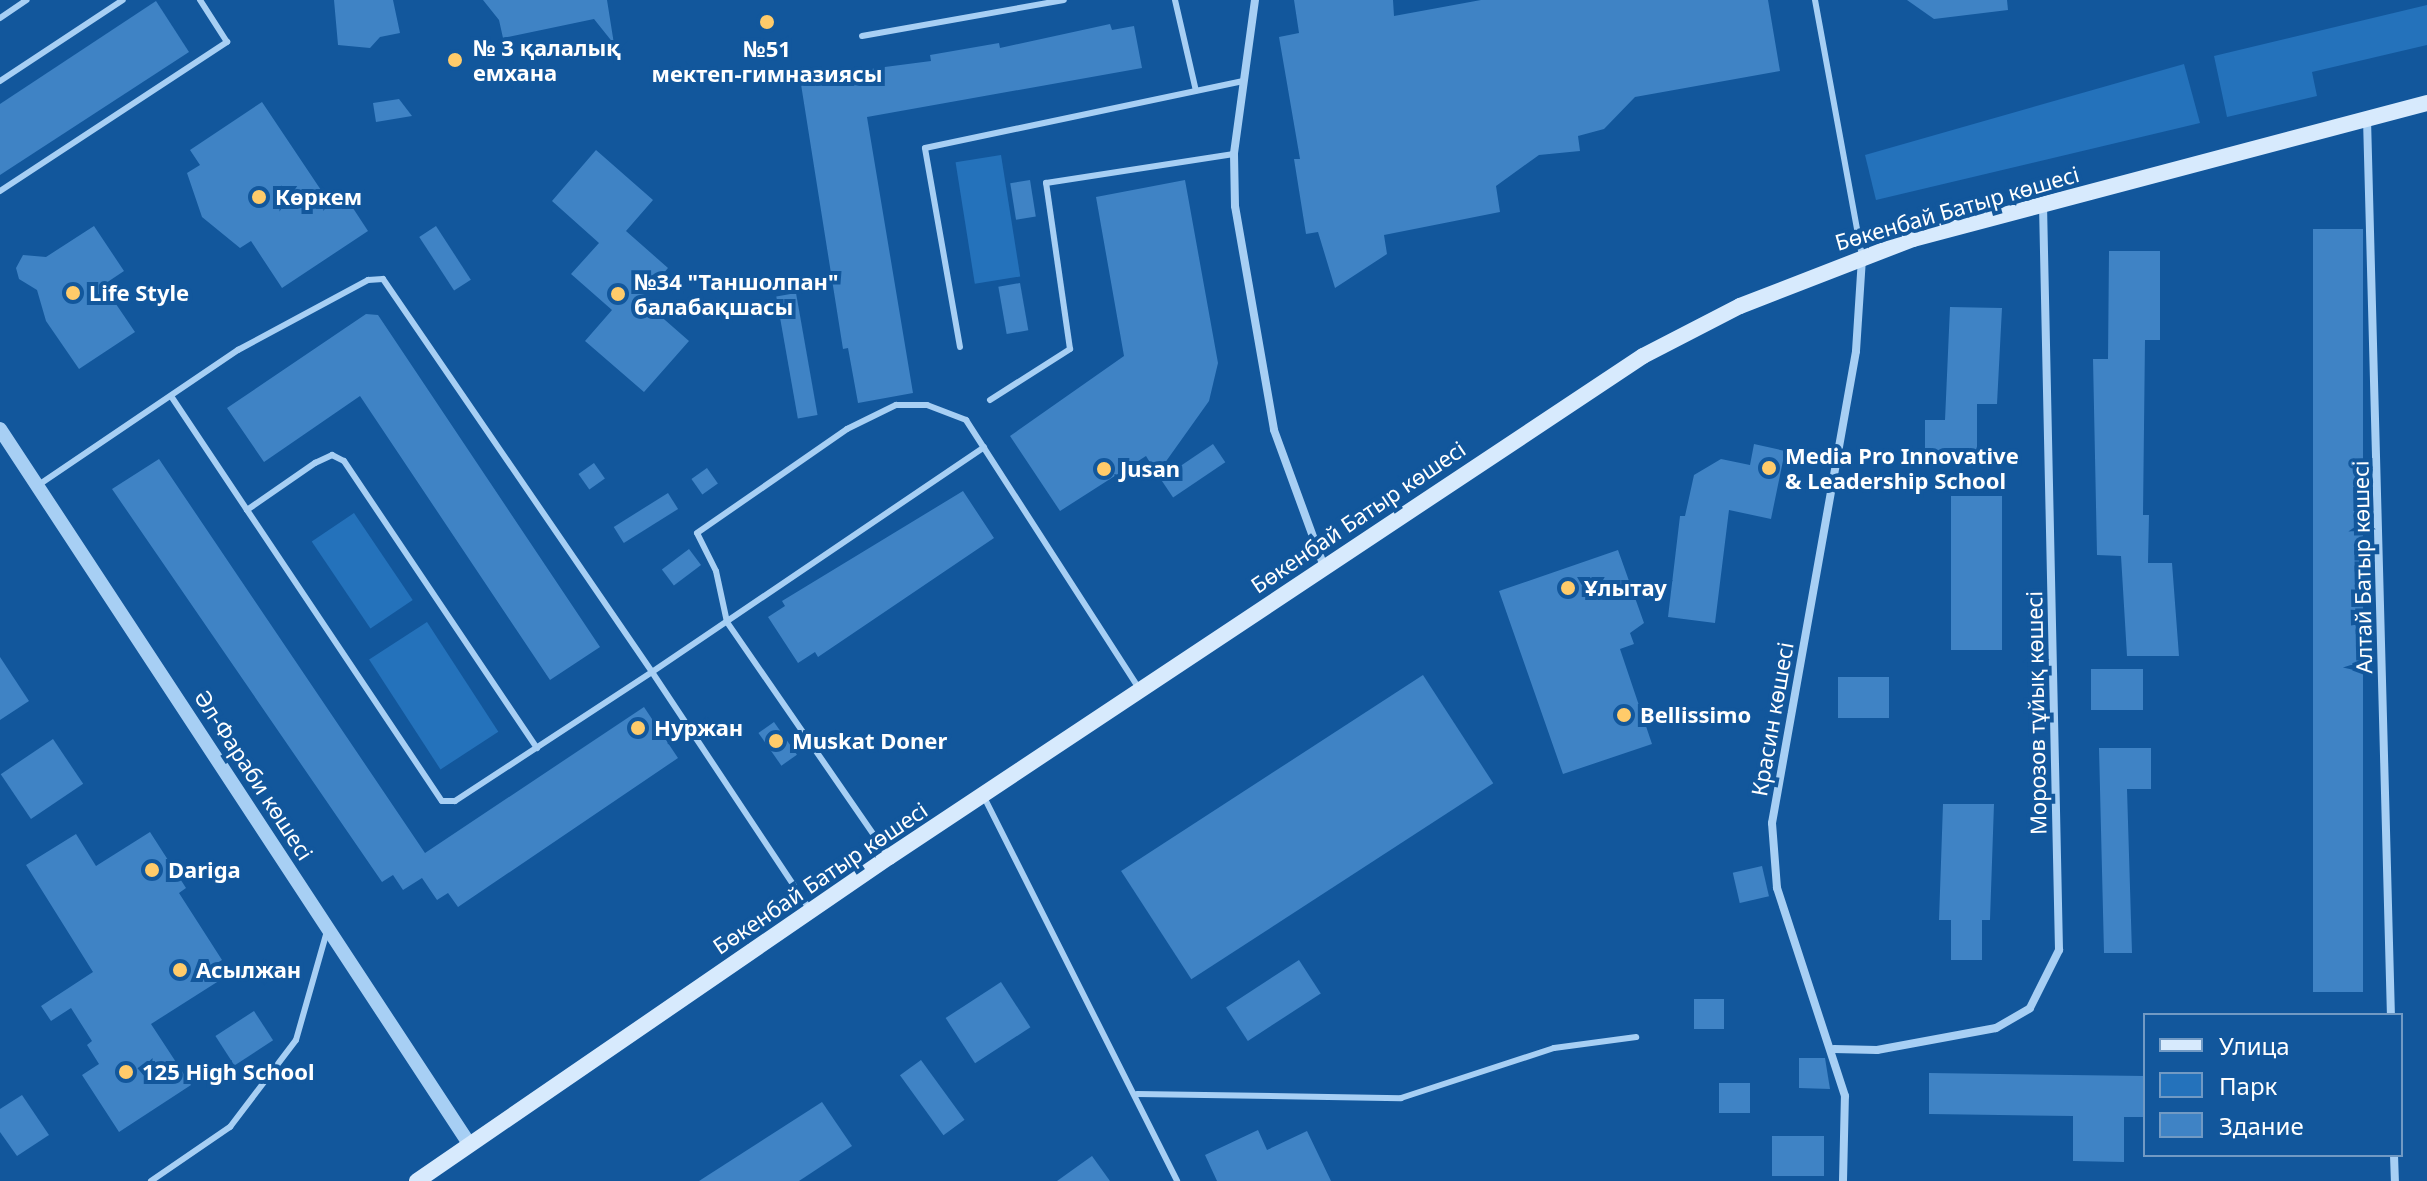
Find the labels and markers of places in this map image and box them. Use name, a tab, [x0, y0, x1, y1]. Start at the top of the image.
marker: №51 мектеп-гимназиясы	[758, 13, 776, 31]
place label: № 3 қалалық емхана	[473, 34, 621, 86]
place label: №51 мектеп-гимназиясы	[652, 35, 882, 86]
marker: № 3 қалалық емхана	[444, 49, 466, 71]
place label: Көркем	[275, 184, 362, 210]
marker: Көркем	[250, 188, 268, 206]
place label: №34 "Таншолпан" балабақшасы	[634, 268, 839, 320]
place label: Life Style	[89, 280, 189, 306]
marker: Life Style	[64, 284, 82, 302]
marker: №34 "Таншолпан" балабақшасы	[609, 285, 627, 303]
place label: Media Pro Innovative & Leadership School	[1785, 442, 2019, 494]
place label: Jusan	[1120, 456, 1180, 482]
marker: Media Pro Innovative & Leadership School	[1760, 459, 1778, 477]
marker: Jusan	[1095, 460, 1113, 478]
place label: Ұлытау	[1584, 575, 1667, 601]
marker: Ұлытау	[1559, 579, 1577, 597]
place label: Bellissimo	[1640, 702, 1751, 728]
marker: Bellissimo	[1615, 706, 1633, 724]
place label: Нуржан	[654, 715, 743, 741]
marker: Нуржан	[629, 719, 647, 737]
place label: Muskat Doner	[792, 728, 947, 754]
marker: Muskat Doner	[767, 732, 785, 750]
place label: Dariga	[168, 857, 241, 883]
marker: Dariga	[143, 861, 161, 879]
place label: Асылжан	[196, 957, 301, 983]
marker: Асылжан	[171, 961, 189, 979]
place label: 125 High School	[142, 1059, 315, 1085]
marker: 125 High School	[117, 1063, 135, 1081]

